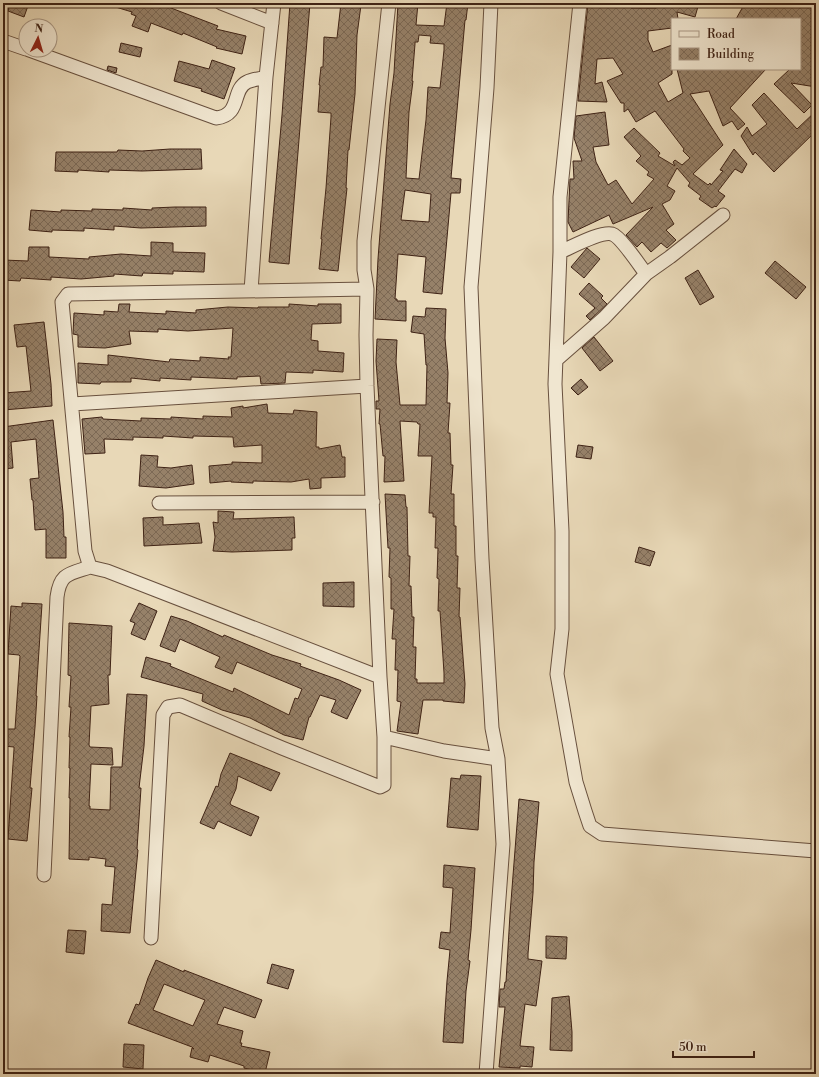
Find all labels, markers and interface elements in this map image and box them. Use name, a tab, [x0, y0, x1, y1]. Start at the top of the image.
north arrow	[18, 18, 58, 58]
legend	[671, 18, 801, 70]
text: N	[34, 22, 44, 36]
text: Road	[707, 27, 735, 42]
text: Building	[706, 47, 755, 62]
scale bar	[673, 1033, 754, 1059]
text: 50 m	[679, 1040, 707, 1055]

